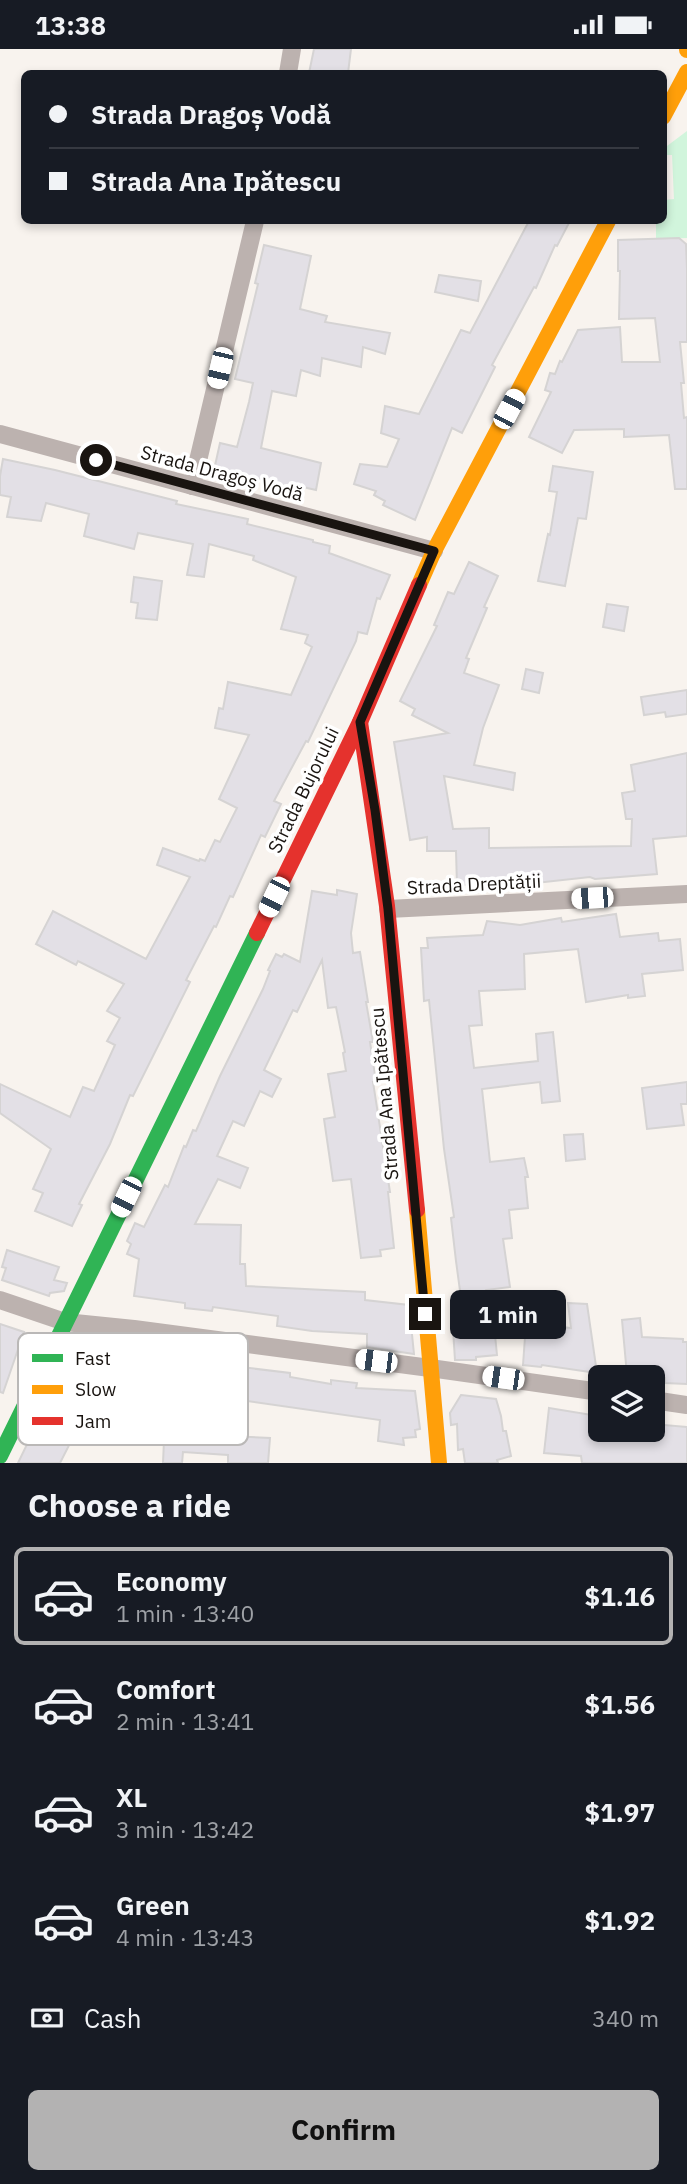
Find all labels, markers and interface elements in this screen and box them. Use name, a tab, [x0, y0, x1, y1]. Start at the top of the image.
text: 13:38	[35, 8, 106, 42]
text: Strada Dragoș Vodă	[91, 97, 331, 131]
text: Strada Ana Ipătescu	[91, 164, 341, 198]
car	[206, 345, 235, 391]
car	[490, 386, 529, 432]
street label: Strada Dragoș Vodă	[138, 440, 306, 506]
route start	[80, 444, 112, 476]
street label: Strada Bujorului	[262, 723, 344, 857]
street label: Strada Dreptății	[406, 869, 542, 899]
car	[256, 874, 293, 920]
car	[571, 886, 614, 910]
street label: Strada Ana Ipătescu	[364, 1007, 404, 1181]
car	[108, 1174, 145, 1220]
callout: 1 min	[450, 1289, 565, 1339]
route end	[409, 1298, 441, 1330]
text: 1 min	[478, 1299, 538, 1329]
legend	[18, 1333, 248, 1445]
text: Fast	[75, 1346, 111, 1370]
car	[354, 1348, 399, 1374]
car	[481, 1365, 526, 1391]
map controls	[588, 1365, 665, 1442]
button: layers	[588, 1365, 665, 1442]
text: Slow	[75, 1377, 116, 1401]
text: Jam	[75, 1409, 111, 1433]
text: Choose a ride	[28, 1484, 231, 1526]
text: Economy	[116, 1564, 227, 1598]
icon: car	[32, 1565, 95, 1628]
text: $1.16	[585, 1579, 655, 1613]
text: 1 min · 13:40	[116, 1598, 254, 1628]
text: Comfort	[116, 1672, 215, 1706]
icon: car	[32, 1673, 95, 1736]
text: $1.56	[585, 1687, 655, 1721]
text: 2 min · 13:41	[116, 1706, 254, 1736]
text: XL	[116, 1780, 147, 1814]
icon: car	[32, 1781, 95, 1844]
text: $1.97	[585, 1795, 655, 1829]
text: 3 min · 13:42	[116, 1814, 254, 1844]
text: Green	[116, 1888, 190, 1922]
icon: car	[32, 1889, 95, 1952]
text: $1.92	[585, 1903, 655, 1937]
text: 4 min · 13:43	[116, 1922, 254, 1952]
icon: cash	[28, 1999, 66, 2037]
text: Cash	[84, 2001, 141, 2035]
text: 340 m	[592, 2003, 659, 2033]
button: Confirm	[28, 2090, 659, 2170]

